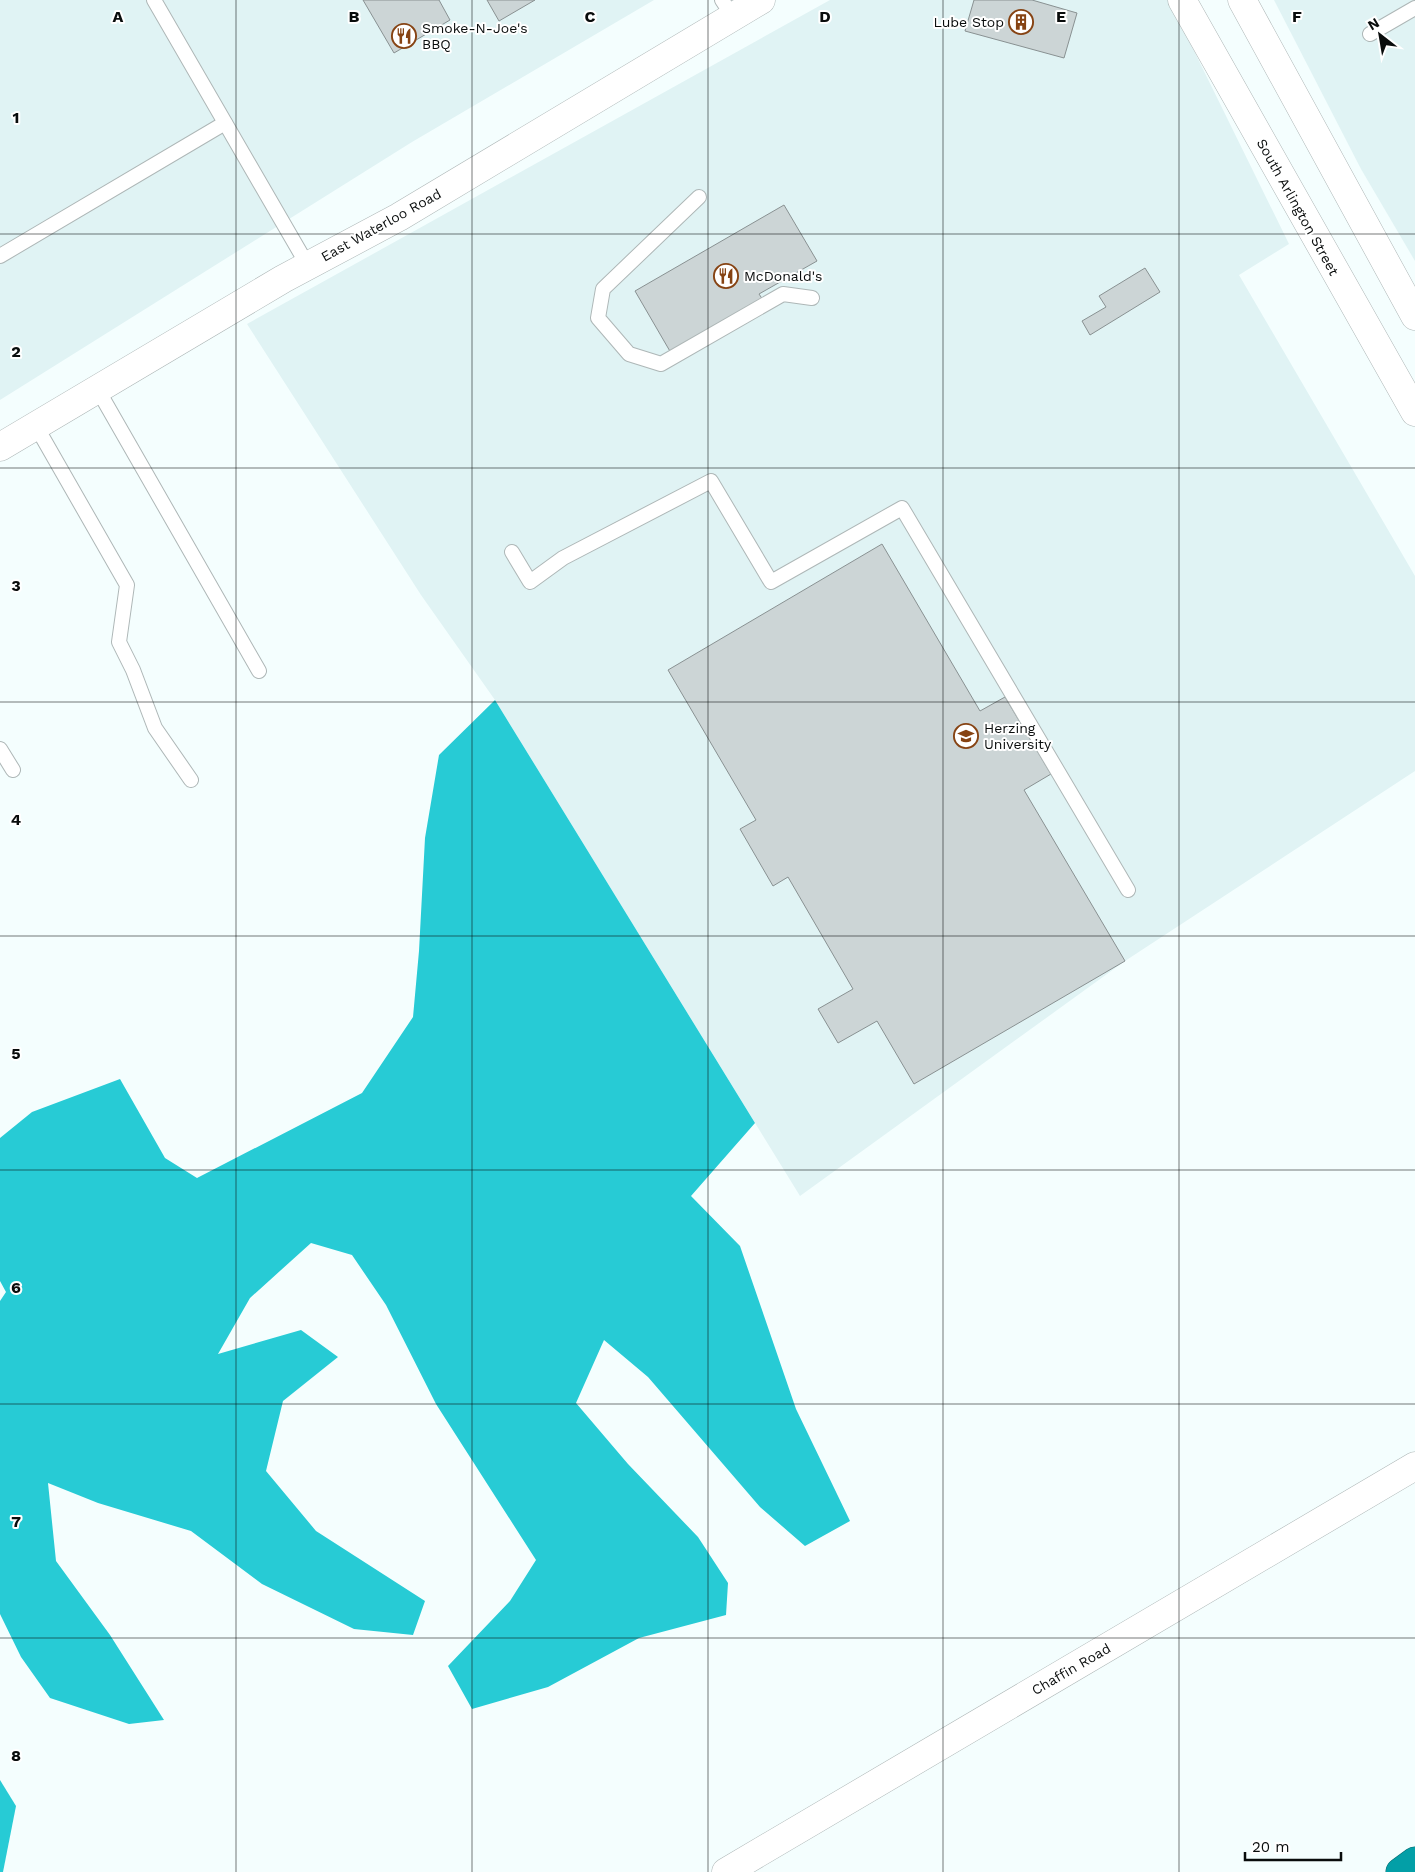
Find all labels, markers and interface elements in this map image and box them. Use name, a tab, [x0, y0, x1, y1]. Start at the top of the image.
text: A	[113, 7, 124, 26]
text: B	[349, 7, 360, 26]
text: C	[585, 7, 596, 26]
text: D	[819, 7, 831, 26]
text: E	[1056, 7, 1066, 26]
text: F	[1292, 7, 1302, 26]
building icon: Lube Stop	[1008, 9, 1034, 35]
north arrow	[1355, 10, 1405, 60]
place label: Lube Stop	[933, 14, 1004, 30]
text: N	[1365, 14, 1382, 33]
place label: Smoke-N-Joe's BBQ	[422, 20, 528, 52]
restaurant icon: Smoke-N-Joe's BBQ	[391, 23, 417, 49]
text: 1	[13, 108, 19, 127]
street label: South Arlington Street	[1254, 136, 1342, 278]
street label: East Waterloo Road	[318, 185, 444, 265]
restaurant icon: McDonald's	[713, 263, 739, 289]
place label: McDonald's	[744, 268, 822, 284]
text: 2	[11, 342, 21, 361]
text: 3	[11, 576, 21, 595]
place label: Herzing University	[984, 720, 1052, 752]
school or university icon: Herzing University	[953, 723, 979, 749]
text: 4	[11, 810, 21, 829]
text: 5	[11, 1044, 21, 1063]
text: 6	[11, 1278, 21, 1297]
text: 7	[11, 1512, 21, 1531]
street label: Chaffin Road	[1029, 1640, 1113, 1698]
text: 8	[11, 1746, 21, 1765]
scale bar	[1245, 1830, 1341, 1862]
text: 20 m	[1252, 1838, 1290, 1856]

